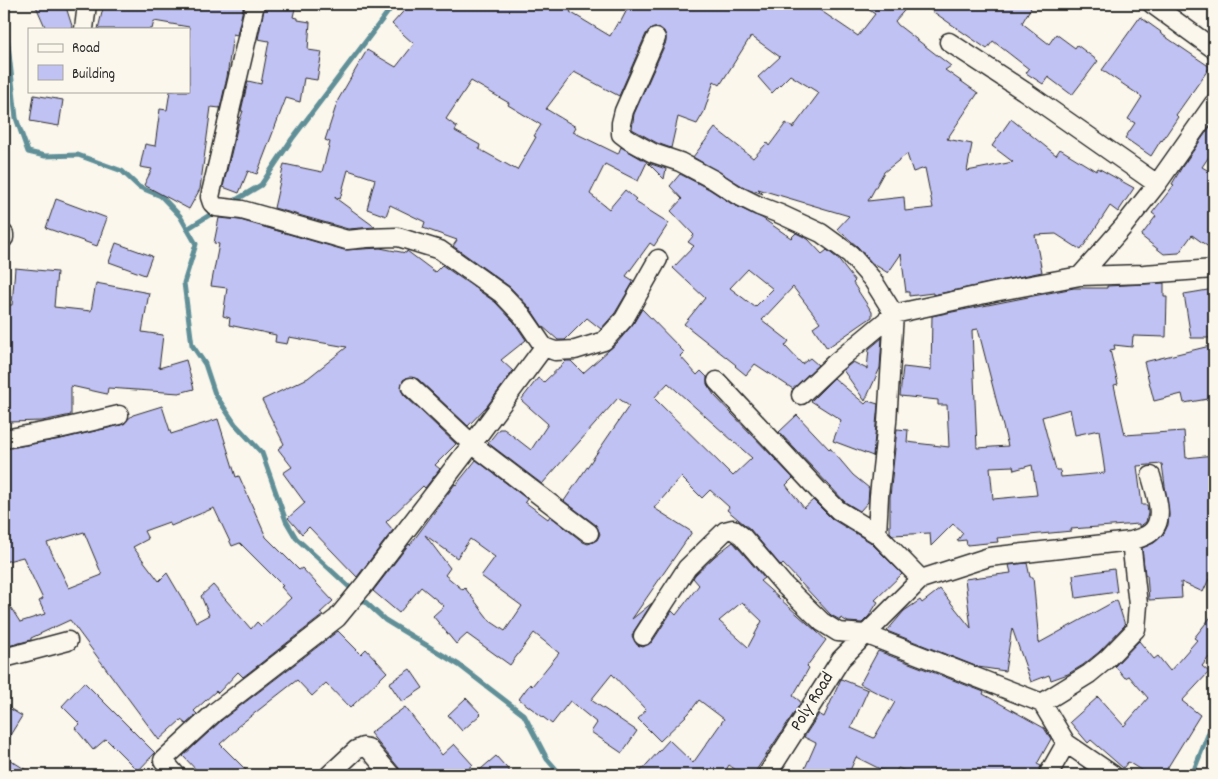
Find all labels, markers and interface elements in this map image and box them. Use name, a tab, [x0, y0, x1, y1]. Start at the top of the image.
legend	[28, 28, 190, 92]
text: Road	[72, 38, 100, 60]
text: Building	[72, 64, 115, 86]
street label: Poly Road	[785, 668, 841, 736]

